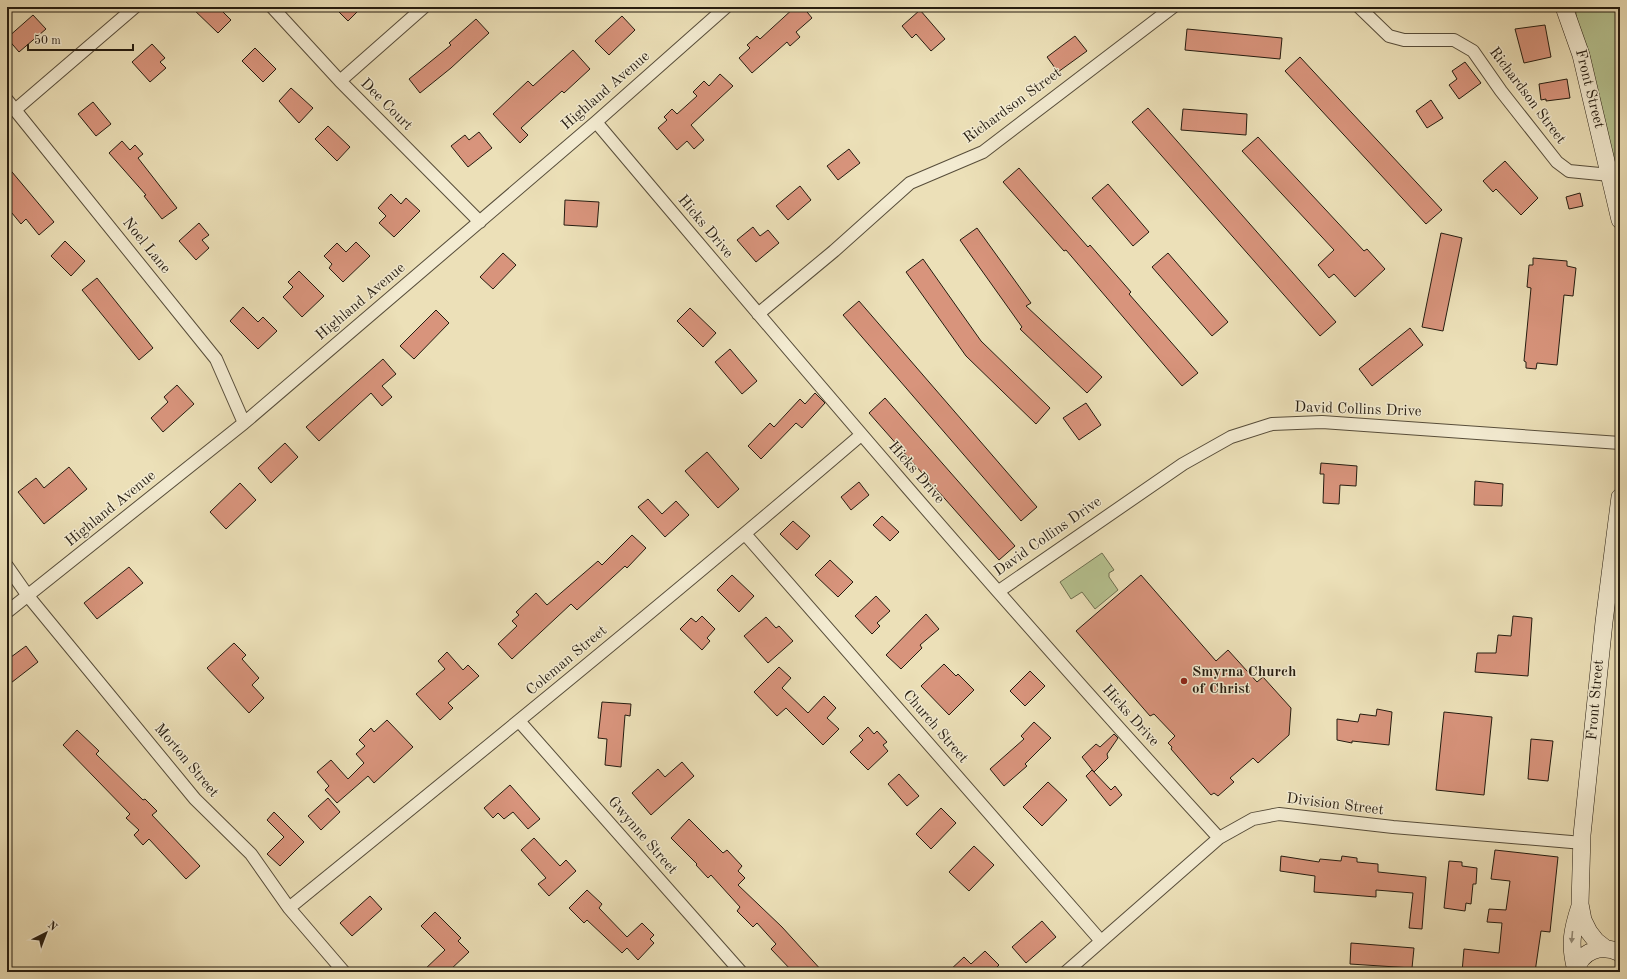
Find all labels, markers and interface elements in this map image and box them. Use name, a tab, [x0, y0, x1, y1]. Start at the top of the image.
scale bar	[28, 26, 133, 52]
text: 50 m	[34, 34, 61, 47]
street label: Richardson Street	[1486, 45, 1568, 147]
street label: Front Street	[1572, 48, 1606, 130]
street label: Highland Avenue	[559, 49, 653, 133]
street label: Richardson Street	[961, 66, 1065, 146]
street label: Dee Court	[357, 76, 415, 134]
street label: Hicks Drive	[675, 193, 736, 261]
street label: Noel Lane	[119, 215, 173, 277]
street label: Highland Avenue	[314, 260, 409, 344]
street label: David Collins Drive	[1294, 400, 1422, 420]
street label: Hicks Drive	[885, 439, 947, 507]
street label: Highland Avenue	[63, 468, 159, 550]
street label: David Collins Drive	[992, 494, 1104, 580]
street label: Coleman Street	[524, 623, 610, 699]
street label: Front Street	[1585, 659, 1607, 741]
place label: Smyrna Church of Christ	[1192, 665, 1296, 697]
marker: Smyrna Church of Christ	[1179, 676, 1189, 686]
street label: Hicks Drive	[1099, 682, 1161, 750]
street label: Church Street	[899, 688, 971, 766]
street label: Morton Street	[151, 721, 221, 801]
street label: Division Street	[1286, 792, 1384, 818]
street label: Gwynne Street	[604, 794, 680, 878]
north arrow	[26, 913, 66, 953]
text: N	[45, 920, 59, 934]
one-way arrow	[1569, 931, 1575, 943]

